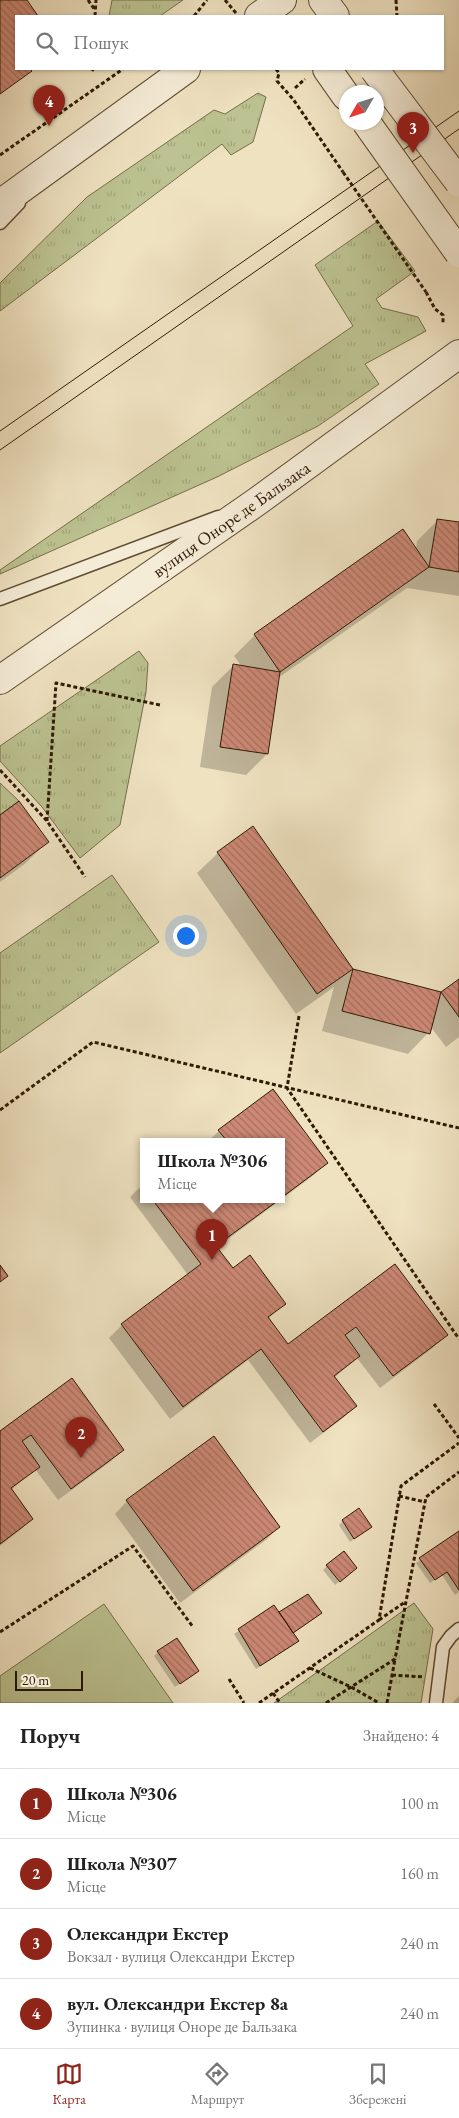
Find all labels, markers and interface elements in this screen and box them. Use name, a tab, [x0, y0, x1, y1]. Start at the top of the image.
search box	[15, 15, 444, 70]
icon: search	[33, 29, 61, 57]
text: Пошук	[73, 30, 129, 55]
pin: 4	[33, 85, 65, 126]
north arrow	[339, 85, 384, 130]
pin: 3	[397, 112, 429, 153]
street label: вулиця Оноре де Бальзака	[148, 455, 315, 582]
your location	[173, 923, 199, 949]
popup	[140, 1138, 285, 1203]
text: Школа №306	[158, 1148, 267, 1173]
text: Місце	[158, 1173, 197, 1194]
pin: 1	[196, 1219, 228, 1260]
pin: 2	[65, 1417, 97, 1458]
scale bar	[15, 1668, 82, 1691]
text: 20 m	[22, 1671, 49, 1689]
text: Поруч	[20, 1722, 80, 1749]
text: Знайдено: 4	[363, 1725, 439, 1746]
text: Школа №306	[67, 1781, 177, 1806]
text: 1	[32, 1793, 40, 1814]
text: 100 m	[400, 1793, 439, 1814]
text: Місце	[67, 1806, 106, 1827]
text: Школа №307	[67, 1851, 177, 1876]
text: 2	[32, 1863, 40, 1884]
text: 160 m	[400, 1863, 439, 1884]
text: Місце	[67, 1876, 106, 1897]
text: Олександри Екстер	[67, 1921, 228, 1946]
text: 3	[32, 1933, 40, 1954]
text: 240 m	[400, 1933, 439, 1954]
text: Вокзал · вулиця Олександри Екстер	[67, 1946, 295, 1967]
text: вул. Олександри Екстер 8а	[67, 1991, 288, 2016]
text: 4	[32, 2003, 40, 2024]
text: 240 m	[400, 2003, 439, 2024]
text: Зупинка · вулиця Оноре де Бальзака	[67, 2016, 297, 2037]
tab: Карта	[52, 2060, 86, 2108]
tab: Маршрут	[191, 2060, 244, 2108]
tab: Збережені	[349, 2060, 407, 2108]

